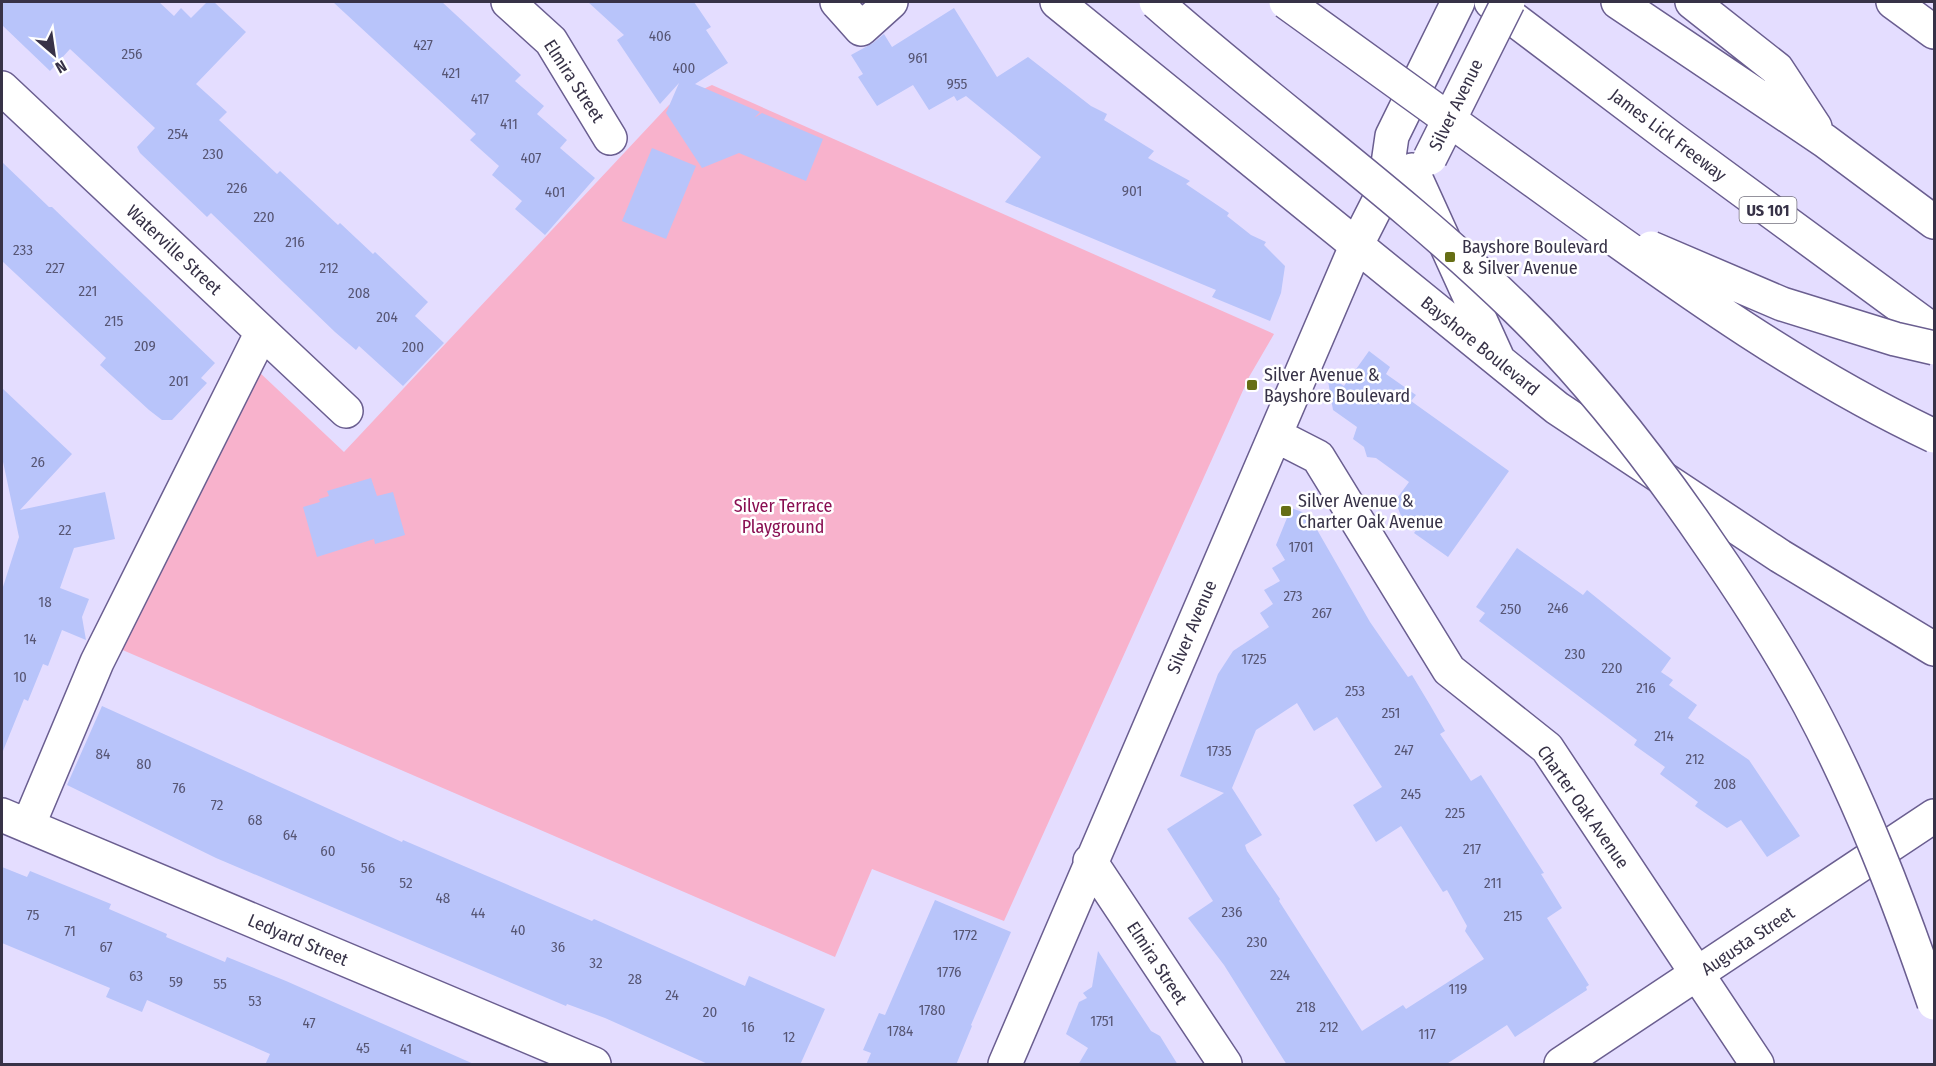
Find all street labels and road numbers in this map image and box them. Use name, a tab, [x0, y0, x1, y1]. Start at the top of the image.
street label: Elmira Street	[539, 35, 609, 127]
street label: Silver Avenue	[1424, 55, 1488, 155]
street label: James Lick Freeway	[1605, 84, 1731, 186]
road number: US 101	[1740, 197, 1796, 223]
street label: Waterville Street	[122, 200, 226, 300]
street label: Bayshore Boulevard	[1416, 291, 1544, 401]
street label: Silver Avenue	[1162, 577, 1222, 677]
street label: Charter Oak Avenue	[1532, 741, 1634, 873]
street label: Augusta Street	[1697, 902, 1799, 980]
street label: Ledyard Street	[245, 909, 351, 971]
street label: Elmira Street	[1122, 917, 1192, 1009]

